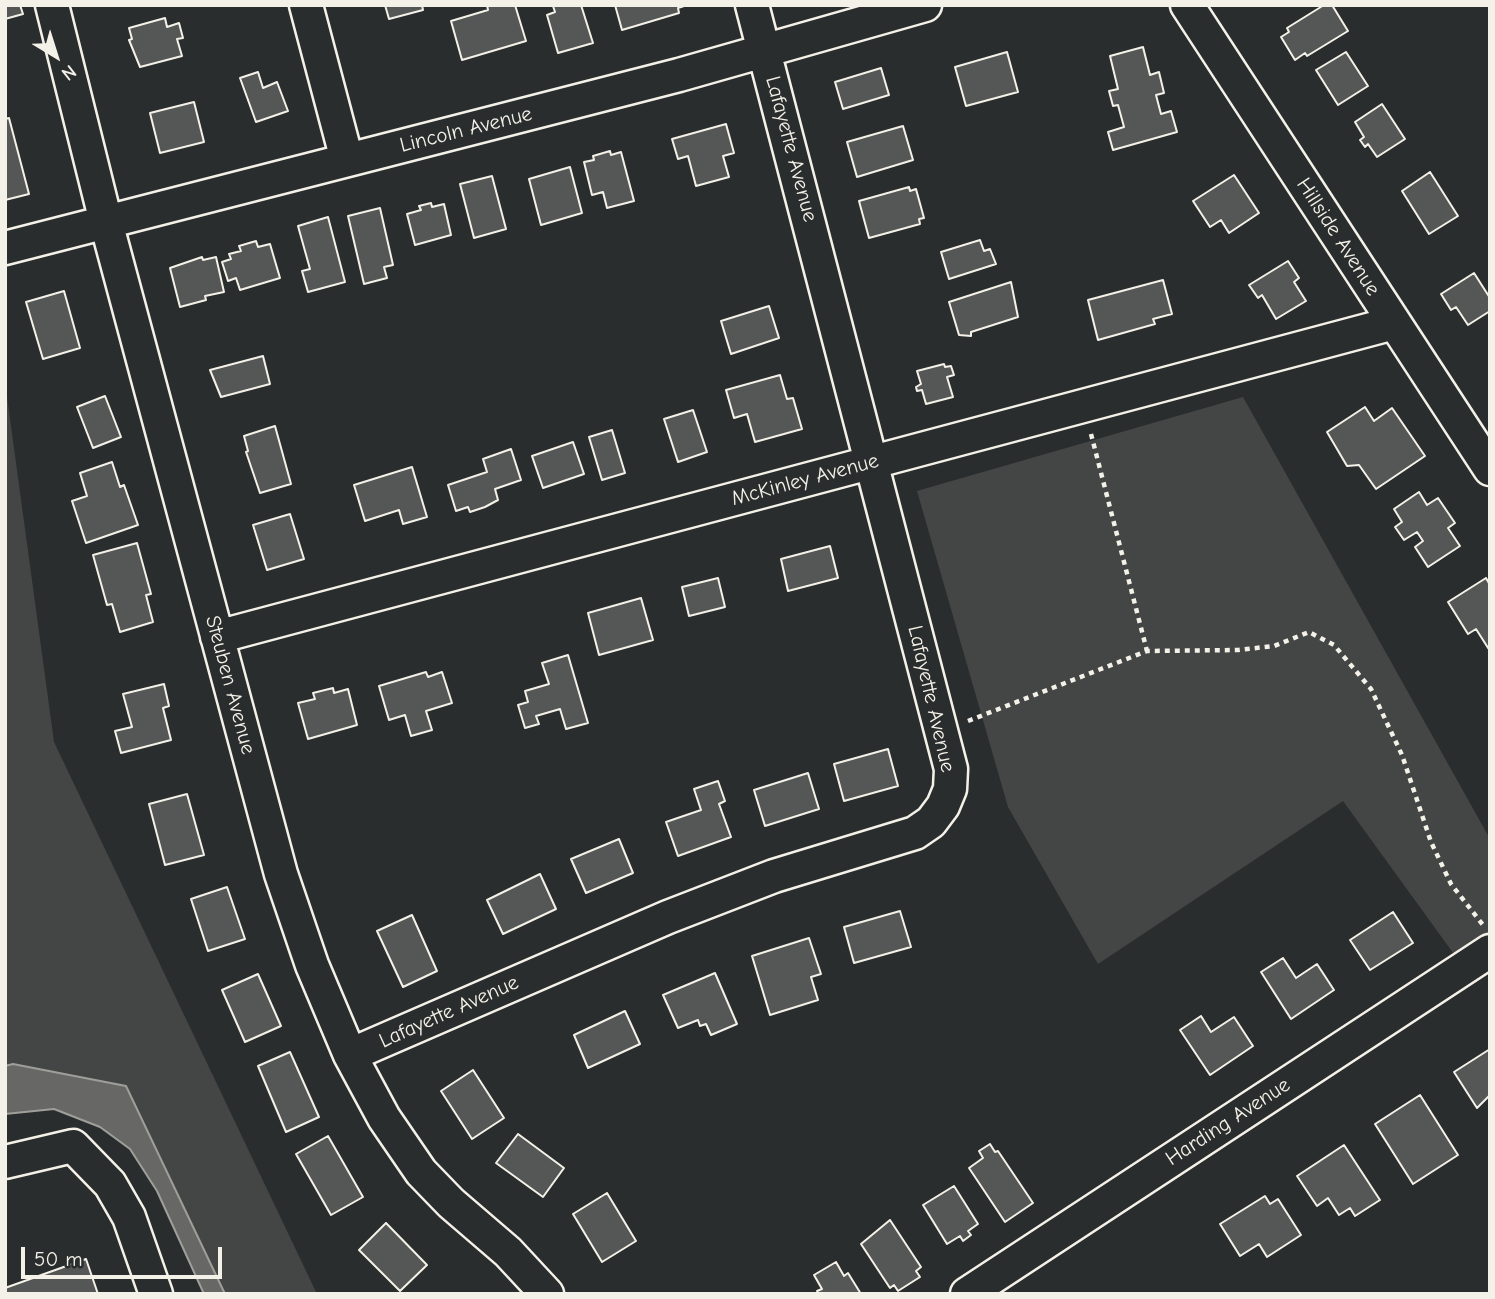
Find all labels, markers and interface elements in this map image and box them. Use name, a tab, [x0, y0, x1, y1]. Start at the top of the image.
north arrow	[21, 21, 91, 91]
text: N	[57, 60, 81, 85]
street label: Lafayette Avenue	[759, 73, 823, 225]
street label: Lincoln Avenue	[397, 101, 535, 159]
street label: Hillside Avenue	[1291, 173, 1385, 301]
street label: McKinley Avenue	[729, 448, 881, 512]
street label: Steuben Avenue	[199, 613, 261, 757]
street label: Lafayette Avenue	[902, 623, 960, 775]
street label: Lafayette Avenue	[375, 970, 523, 1054]
street label: Harding Avenue	[1161, 1072, 1295, 1172]
scale bar	[24, 1232, 226, 1276]
text: 50 m	[34, 1247, 83, 1271]

